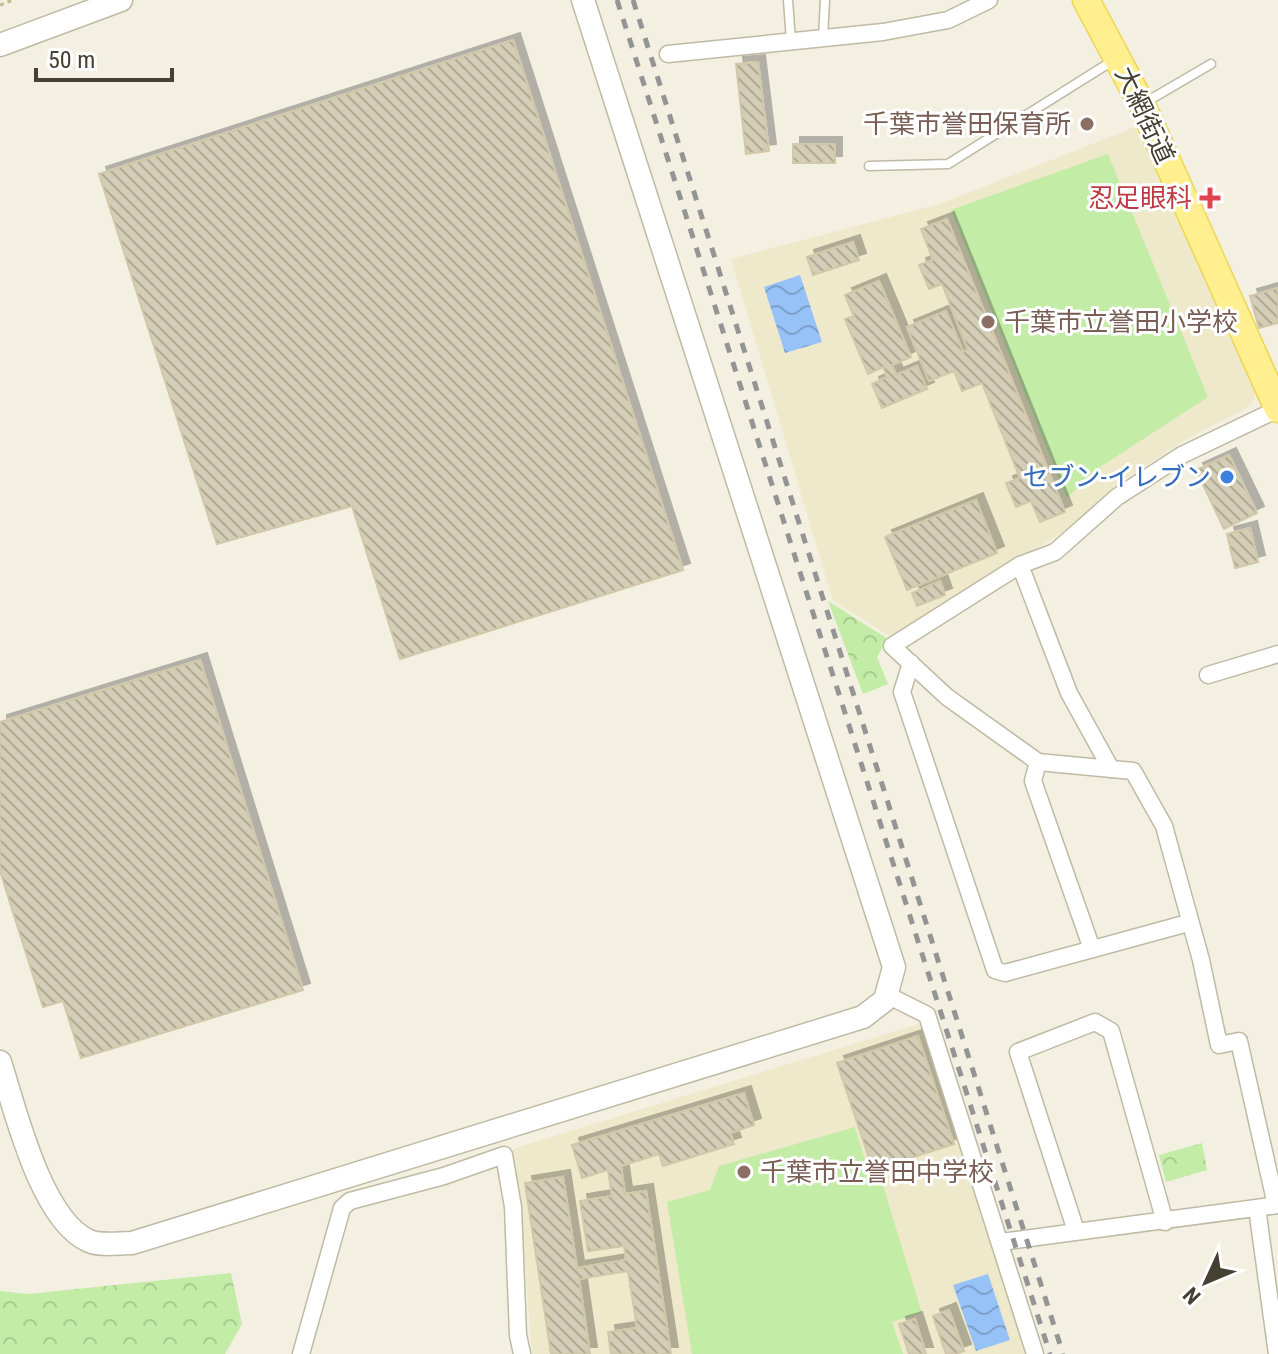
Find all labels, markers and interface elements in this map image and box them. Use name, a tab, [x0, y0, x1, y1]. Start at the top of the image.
scale bar	[36, 32, 172, 82]
text: 50 m	[48, 46, 95, 74]
street label: 大網街道	[1109, 62, 1181, 168]
place label: 千葉市誉田保育所	[863, 109, 1071, 139]
marker: 千葉市誉田保育所	[1078, 115, 1096, 133]
place label: 忍足眼科	[1088, 183, 1192, 213]
marker: 忍足眼科	[1199, 187, 1221, 209]
place label: 千葉市立誉田小学校	[1004, 307, 1238, 337]
marker: 千葉市立誉田小学校	[979, 313, 997, 331]
place label: セブン-イレブン	[1023, 462, 1211, 492]
marker: セブン-イレブン	[1218, 468, 1236, 486]
place label: 千葉市立誉田中学校	[760, 1157, 994, 1187]
marker: 千葉市立誉田中学校	[735, 1163, 753, 1181]
north arrow	[1166, 1242, 1246, 1322]
text: N	[1178, 1282, 1206, 1309]

